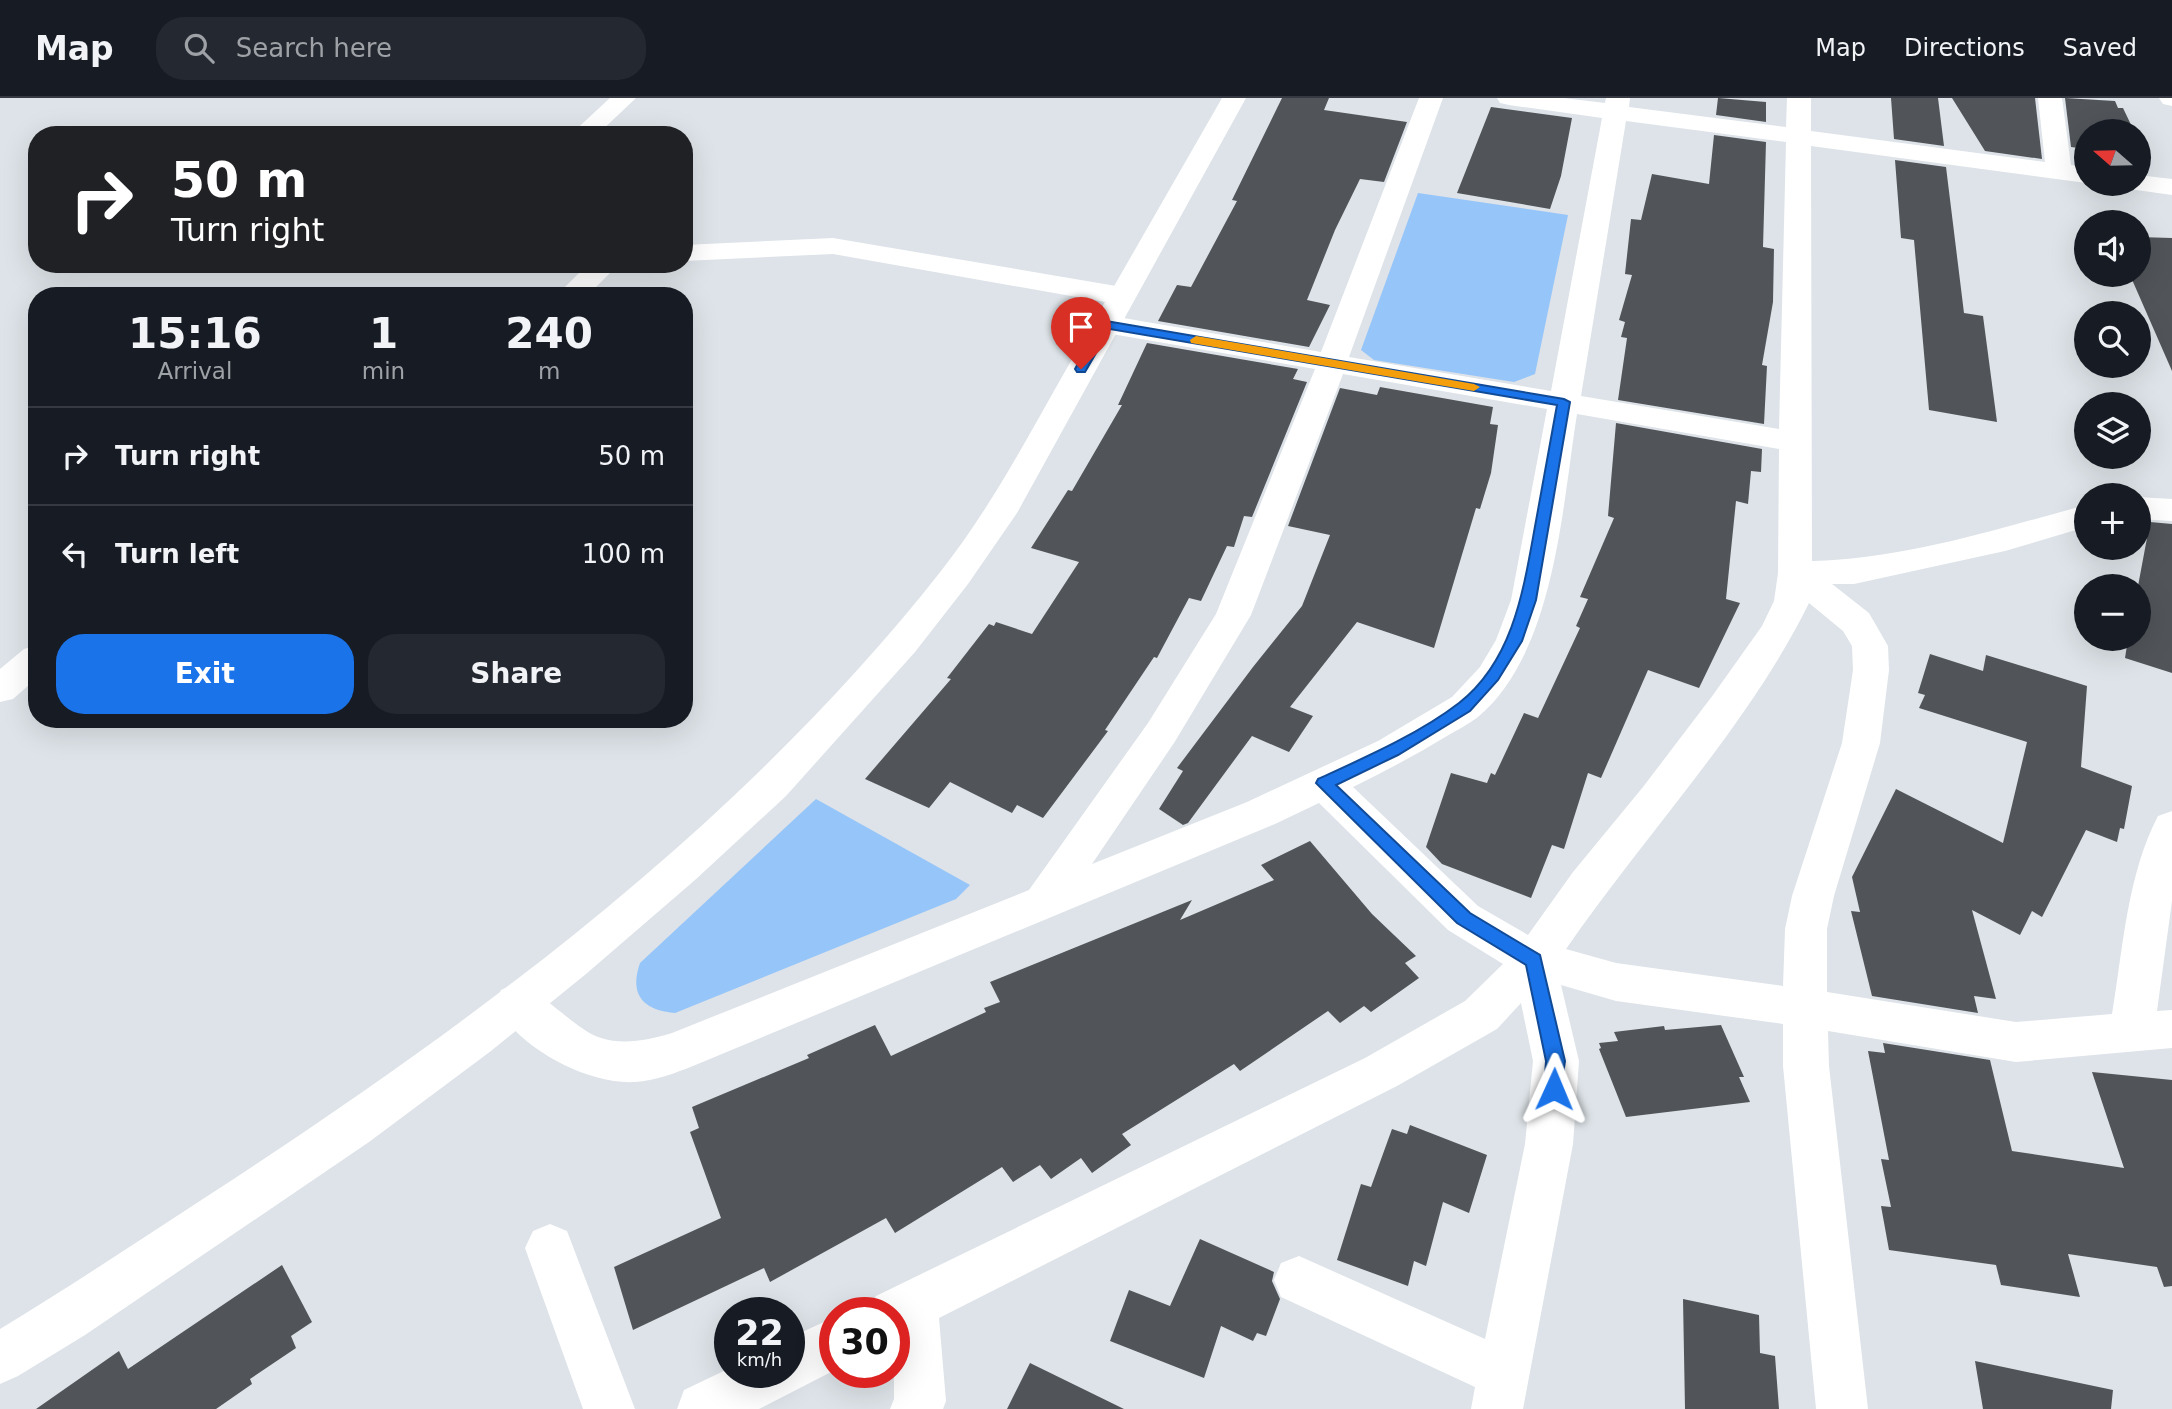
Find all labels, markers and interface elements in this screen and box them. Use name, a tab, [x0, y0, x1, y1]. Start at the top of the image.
search box	[156, 17, 646, 80]
text: Map	[35, 29, 114, 68]
icon: search	[180, 29, 218, 67]
text: Search here	[236, 33, 392, 63]
text: Map	[1815, 34, 1866, 62]
text: Directions	[1904, 34, 2025, 62]
text: Saved	[2063, 34, 2137, 62]
north arrow	[2074, 119, 2151, 196]
map controls	[2074, 119, 2151, 651]
text: 50 m	[171, 152, 307, 209]
icon: right	[56, 154, 147, 245]
button: sound	[2074, 210, 2151, 287]
text: Turn right	[171, 211, 324, 249]
pin	[1051, 297, 1111, 369]
button: search	[2074, 301, 2151, 378]
icon: arrive	[1062, 308, 1100, 346]
text: 15:16	[128, 309, 262, 358]
text: 1	[369, 309, 398, 358]
text: 240	[505, 309, 593, 358]
text: Arrival	[158, 358, 232, 384]
text: min	[362, 358, 405, 384]
text: m	[538, 358, 560, 384]
button: layers	[2074, 392, 2151, 469]
icon: right	[56, 437, 94, 475]
text: Turn right	[115, 441, 260, 471]
text: 50 m	[598, 441, 665, 471]
button: +	[2074, 483, 2151, 560]
icon: left	[56, 535, 94, 573]
text: Turn left	[115, 539, 239, 569]
text: 100 m	[582, 539, 665, 569]
button: −	[2074, 574, 2151, 651]
button: Exit	[56, 634, 354, 714]
button: Share	[368, 634, 665, 714]
position arrow	[1517, 1052, 1591, 1126]
speed limit sign: 30	[819, 1297, 910, 1388]
text: 22	[735, 1313, 784, 1353]
text: km/h	[737, 1349, 782, 1370]

